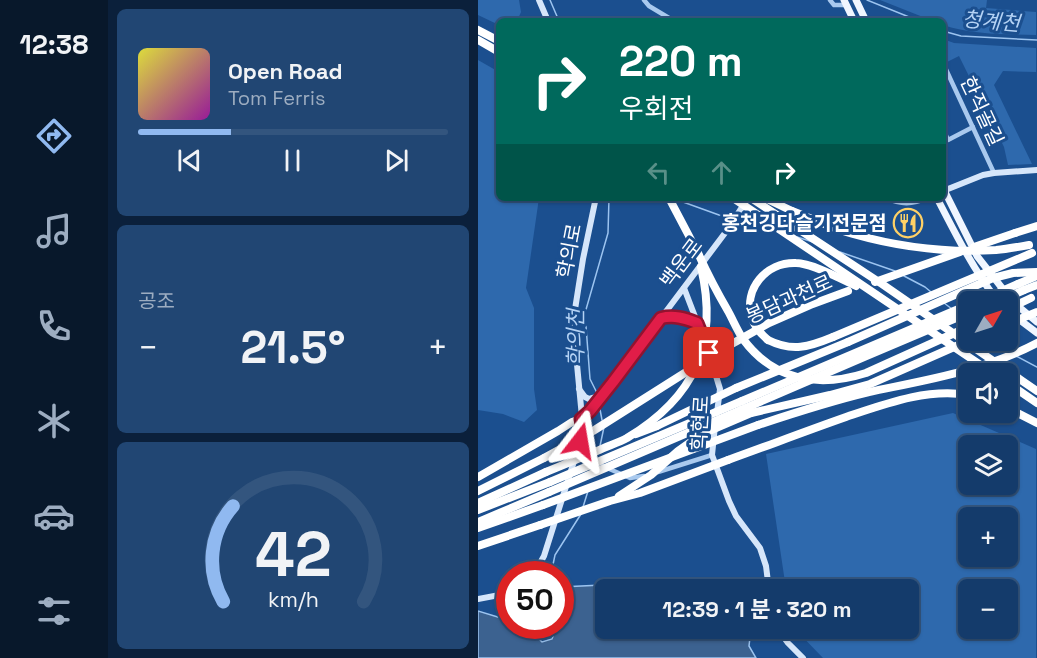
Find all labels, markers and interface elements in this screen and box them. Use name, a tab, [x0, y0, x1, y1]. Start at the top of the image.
water label: 청계천	[961, 5, 1024, 37]
text: 12:38	[20, 27, 88, 62]
text: 220 m	[619, 35, 743, 88]
icon: right	[520, 42, 598, 120]
text: Open Road	[228, 57, 343, 85]
street label: 한직골길	[955, 72, 1009, 150]
text: Tom Ferris	[228, 85, 326, 111]
text: 우회전	[619, 91, 694, 126]
icon: directions	[33, 115, 75, 157]
icon: previous	[173, 144, 206, 177]
icon: pause	[276, 144, 309, 177]
icon: next	[380, 144, 413, 177]
icon: left	[642, 156, 675, 189]
icon: ahead	[705, 156, 738, 189]
icon: right	[768, 156, 801, 189]
restaurant icon: 홍천깅다슬기전문점	[892, 207, 924, 239]
icon: music	[33, 210, 75, 252]
place label: 홍천깅다슬기전문점	[721, 210, 887, 236]
street label: 학의로	[551, 221, 587, 281]
street label: 백운로	[654, 233, 708, 293]
street label: 봉담과천로	[742, 268, 836, 330]
text: 공조	[138, 288, 175, 314]
north arrow	[958, 291, 1018, 351]
map controls	[958, 291, 1018, 639]
icon: phone	[33, 305, 75, 347]
water label: 학의천	[562, 306, 589, 367]
text: 21.5°	[240, 319, 346, 376]
text: −	[138, 327, 158, 369]
text: +	[428, 327, 448, 369]
pin	[683, 327, 734, 378]
icon: arrive	[692, 336, 725, 369]
button: sound	[958, 363, 1018, 423]
street label: 학현로	[686, 395, 714, 451]
icon: climate	[33, 400, 75, 442]
position arrow	[548, 409, 612, 473]
button: layers	[958, 435, 1018, 495]
icon: car	[33, 495, 75, 537]
button: +	[958, 507, 1018, 567]
text: 42	[255, 516, 331, 595]
speed limit sign: 50	[496, 561, 574, 639]
button: −	[958, 579, 1018, 639]
text: km/h	[267, 587, 319, 614]
icon: filters	[33, 590, 75, 632]
text: 12:39 · 1 분 · 320 m	[662, 595, 852, 623]

